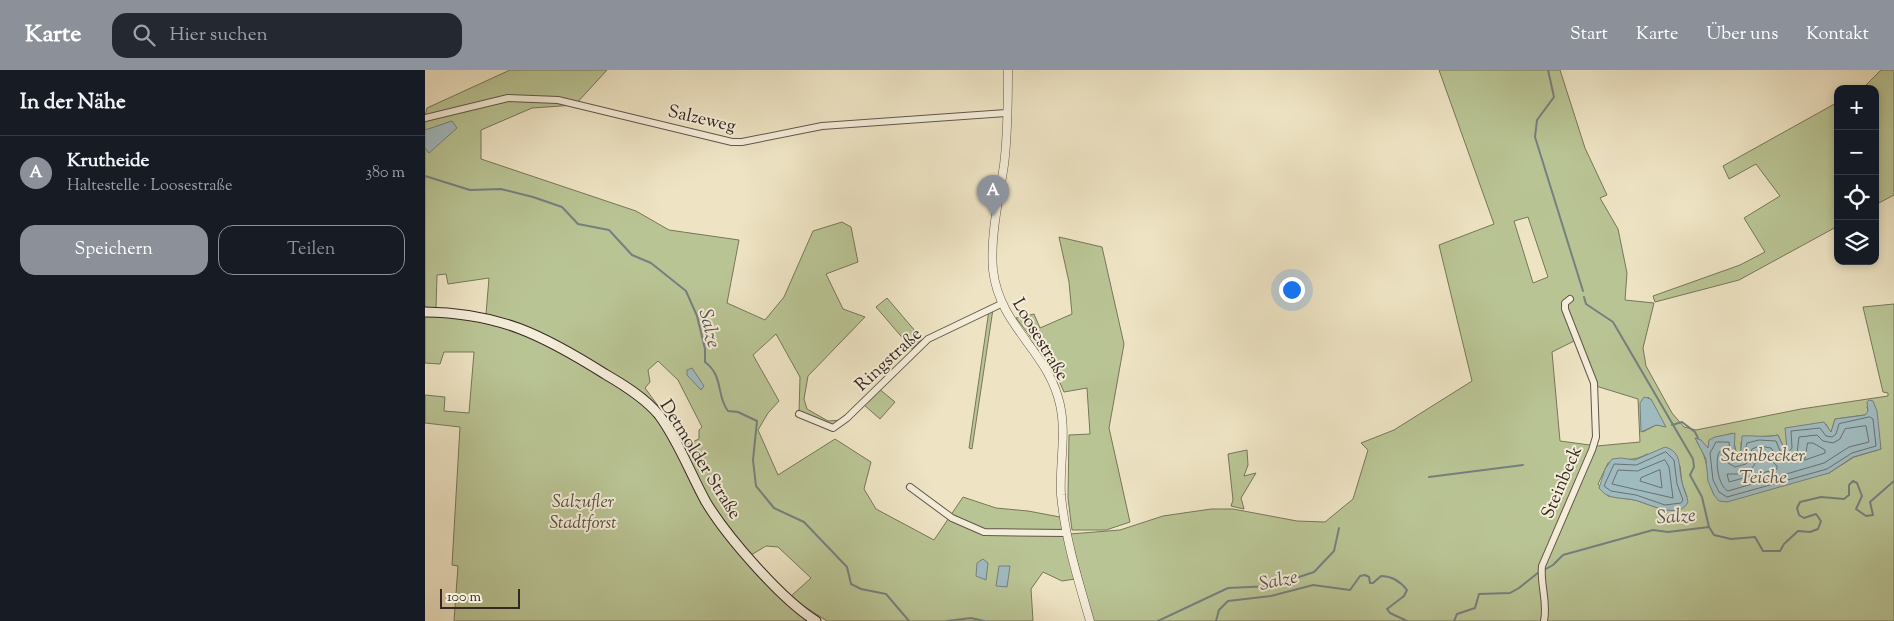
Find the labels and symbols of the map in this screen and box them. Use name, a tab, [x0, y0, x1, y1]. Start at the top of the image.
street label: Salzeweg	[665, 100, 738, 140]
pin: A	[977, 175, 1009, 216]
your location	[1279, 277, 1305, 303]
street label: Loosestraße	[1004, 294, 1074, 386]
water label: Salze	[691, 306, 726, 351]
street label: Ringstraße	[850, 323, 929, 398]
street label: Detmolder Straße	[652, 395, 747, 525]
street label: Steinbeck	[1536, 442, 1590, 523]
water label: Steinbecker Teiche	[1721, 443, 1805, 492]
park label: Salzufler Stadtforst	[549, 490, 617, 537]
water label: Salze	[1656, 503, 1697, 532]
water label: Salze	[1257, 564, 1301, 599]
scale bar	[440, 586, 520, 609]

